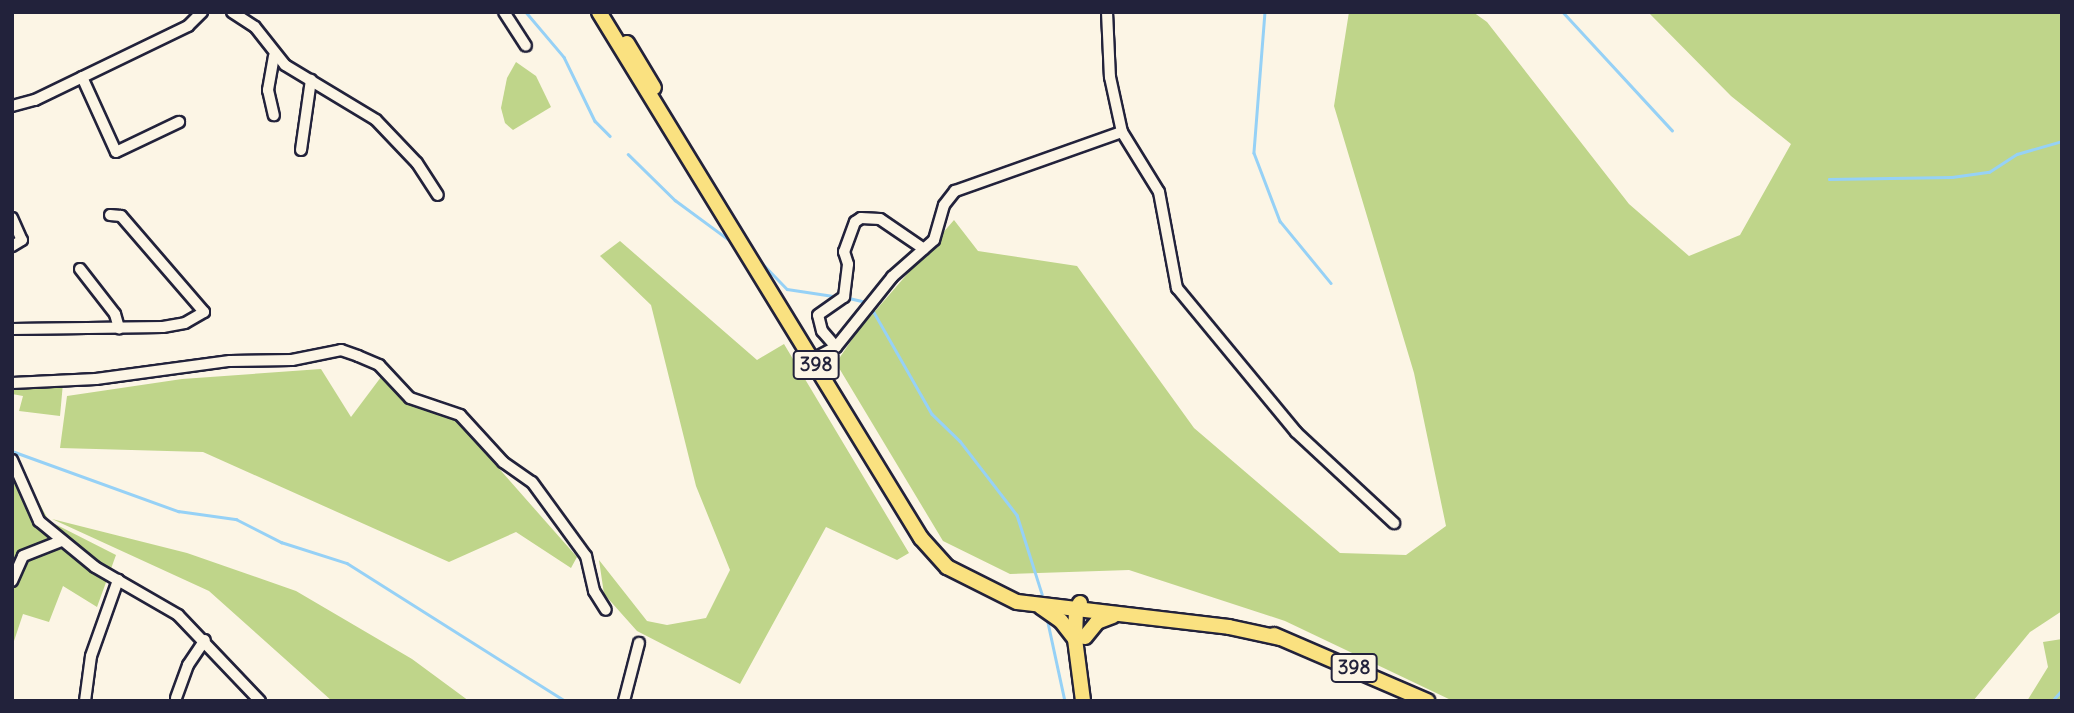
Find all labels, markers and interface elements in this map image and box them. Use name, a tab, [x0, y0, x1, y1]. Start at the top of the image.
road number: 398	[792, 350, 840, 380]
road number: 398	[1330, 652, 1378, 684]

